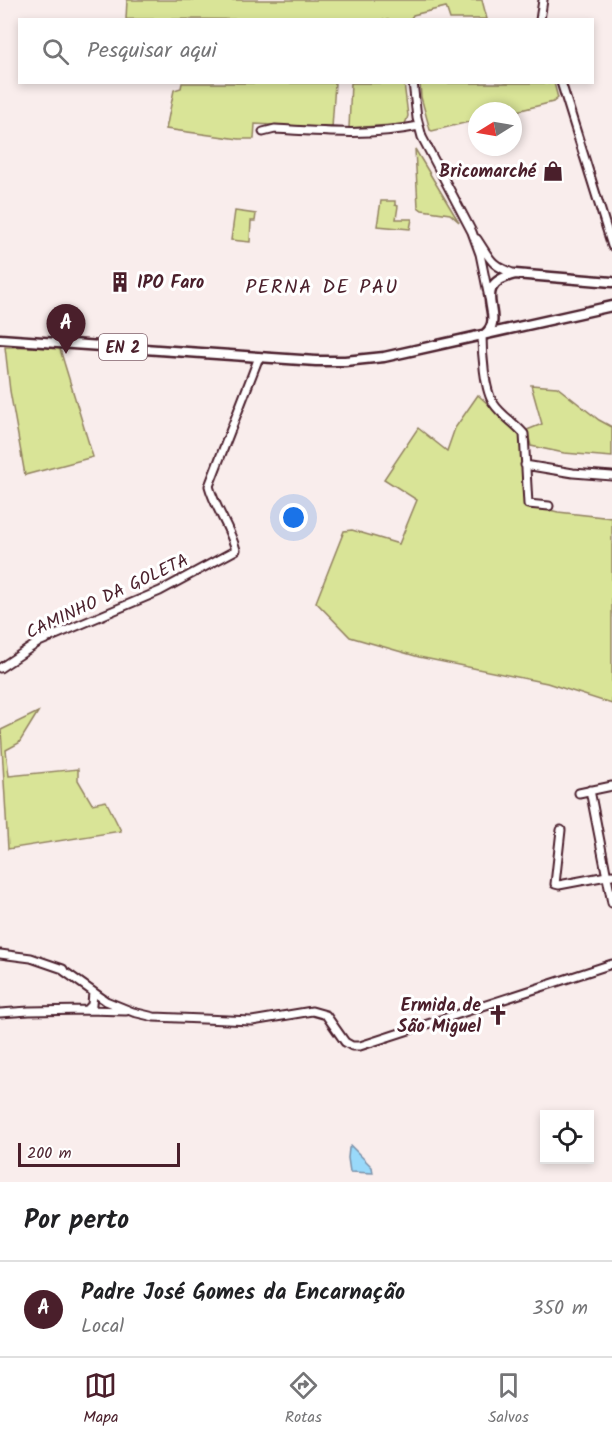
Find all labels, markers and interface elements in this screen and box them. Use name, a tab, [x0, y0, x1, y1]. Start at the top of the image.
search box	[18, 18, 594, 84]
text: Pesquisar aqui	[87, 34, 217, 69]
icon: search	[39, 35, 72, 68]
north arrow	[468, 102, 522, 156]
place label: Bricomarché	[439, 158, 537, 187]
shop icon: Bricomarché	[541, 159, 565, 183]
place label: IPO Faro	[137, 269, 204, 298]
building icon: IPO Faro	[108, 270, 132, 294]
district label: PERNA DE PAU	[245, 272, 399, 304]
pin: A	[46, 304, 86, 354]
road number: EN 2	[99, 334, 147, 360]
your location	[279, 503, 308, 532]
street label: CAMINHO DA GOLETA	[21, 547, 194, 648]
place label: Ermida de São Miguel	[397, 992, 481, 1042]
church icon: Ermida de São Miguel	[486, 1003, 510, 1027]
map controls	[540, 1110, 594, 1164]
button: locate	[540, 1110, 594, 1164]
scale bar	[18, 1140, 180, 1168]
text: 200 m	[27, 1141, 71, 1166]
text: Por perto	[24, 1200, 129, 1242]
text: Padre José Gomes da Encarnação	[81, 1276, 405, 1311]
text: A	[37, 1293, 50, 1325]
text: 350 m	[532, 1293, 588, 1325]
text: Local	[81, 1311, 124, 1343]
tab: Mapa	[83, 1369, 118, 1430]
tab: Rotas	[285, 1369, 322, 1430]
tab: Salvos	[488, 1369, 529, 1430]

